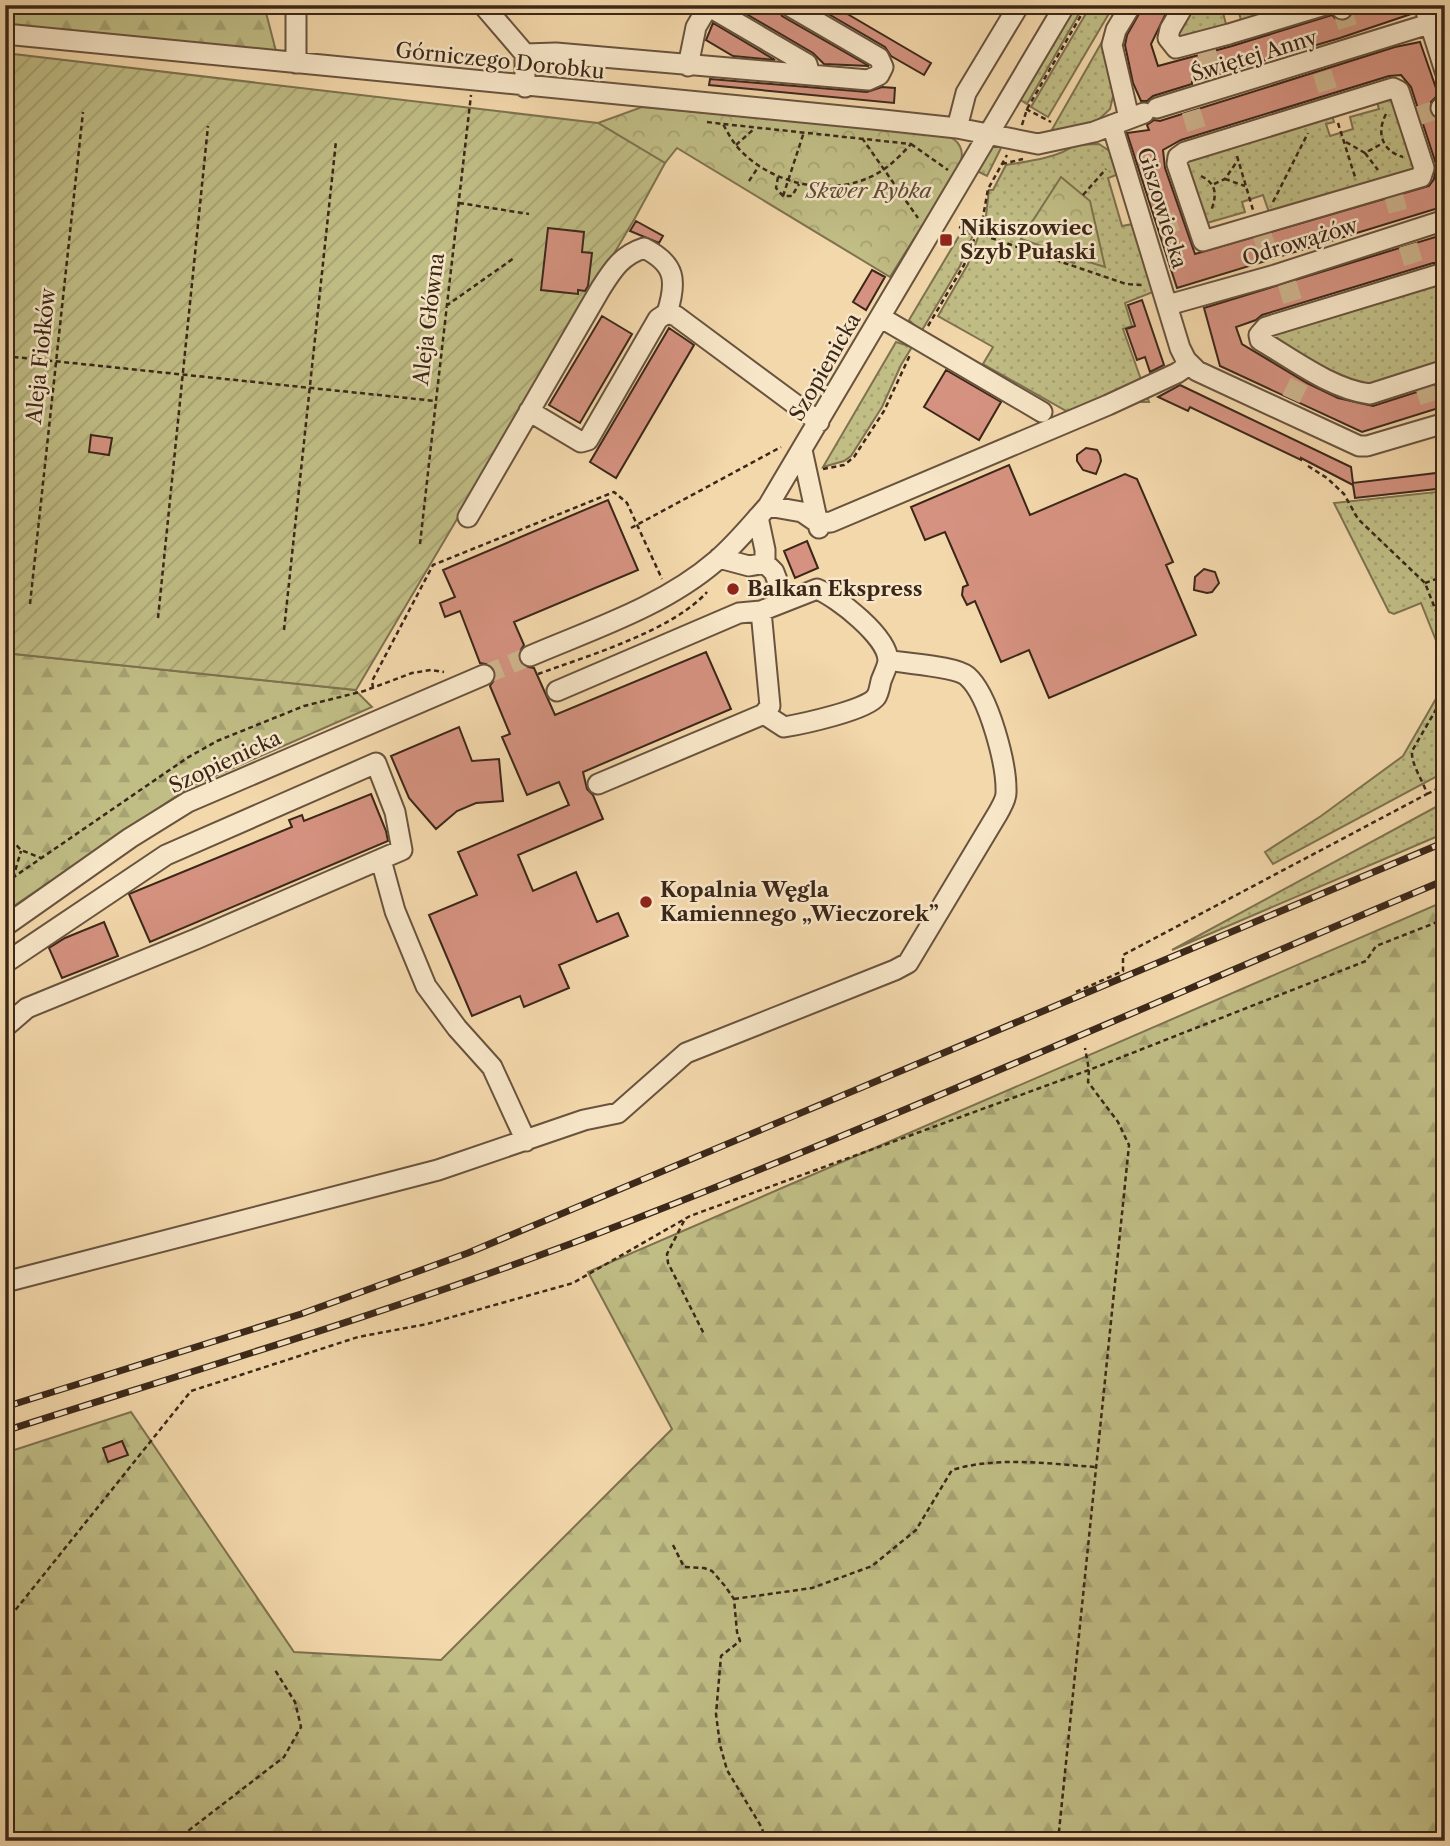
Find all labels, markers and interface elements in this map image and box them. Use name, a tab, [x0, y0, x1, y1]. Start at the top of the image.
street label: Świętej Anny	[1188, 24, 1320, 87]
street label: Górniczego Dorobku	[394, 37, 606, 84]
street label: Giszowiecka	[1132, 144, 1193, 272]
park label: Skwer Rybka	[804, 178, 932, 203]
street label: Odrowążów	[1239, 212, 1361, 271]
place label: Nikiszowiec Szyb Pułaski	[960, 215, 1096, 264]
marker: Nikiszowiec Szyb Pułaski	[938, 232, 954, 248]
street label: Aleja Główna	[408, 250, 449, 388]
street label: Aleja Fiołków	[21, 286, 60, 426]
street label: Szopienicka	[784, 307, 866, 425]
place label: Balkan Ekspress	[747, 576, 922, 601]
marker: Balkan Ekspress	[725, 581, 741, 597]
street label: Szopienicka	[165, 724, 286, 798]
place label: Kopalnia Węgla Kamiennego „Wieczorek”	[660, 877, 939, 926]
marker: Kopalnia Węgla Kamiennego „Wieczorek”	[638, 894, 654, 910]

